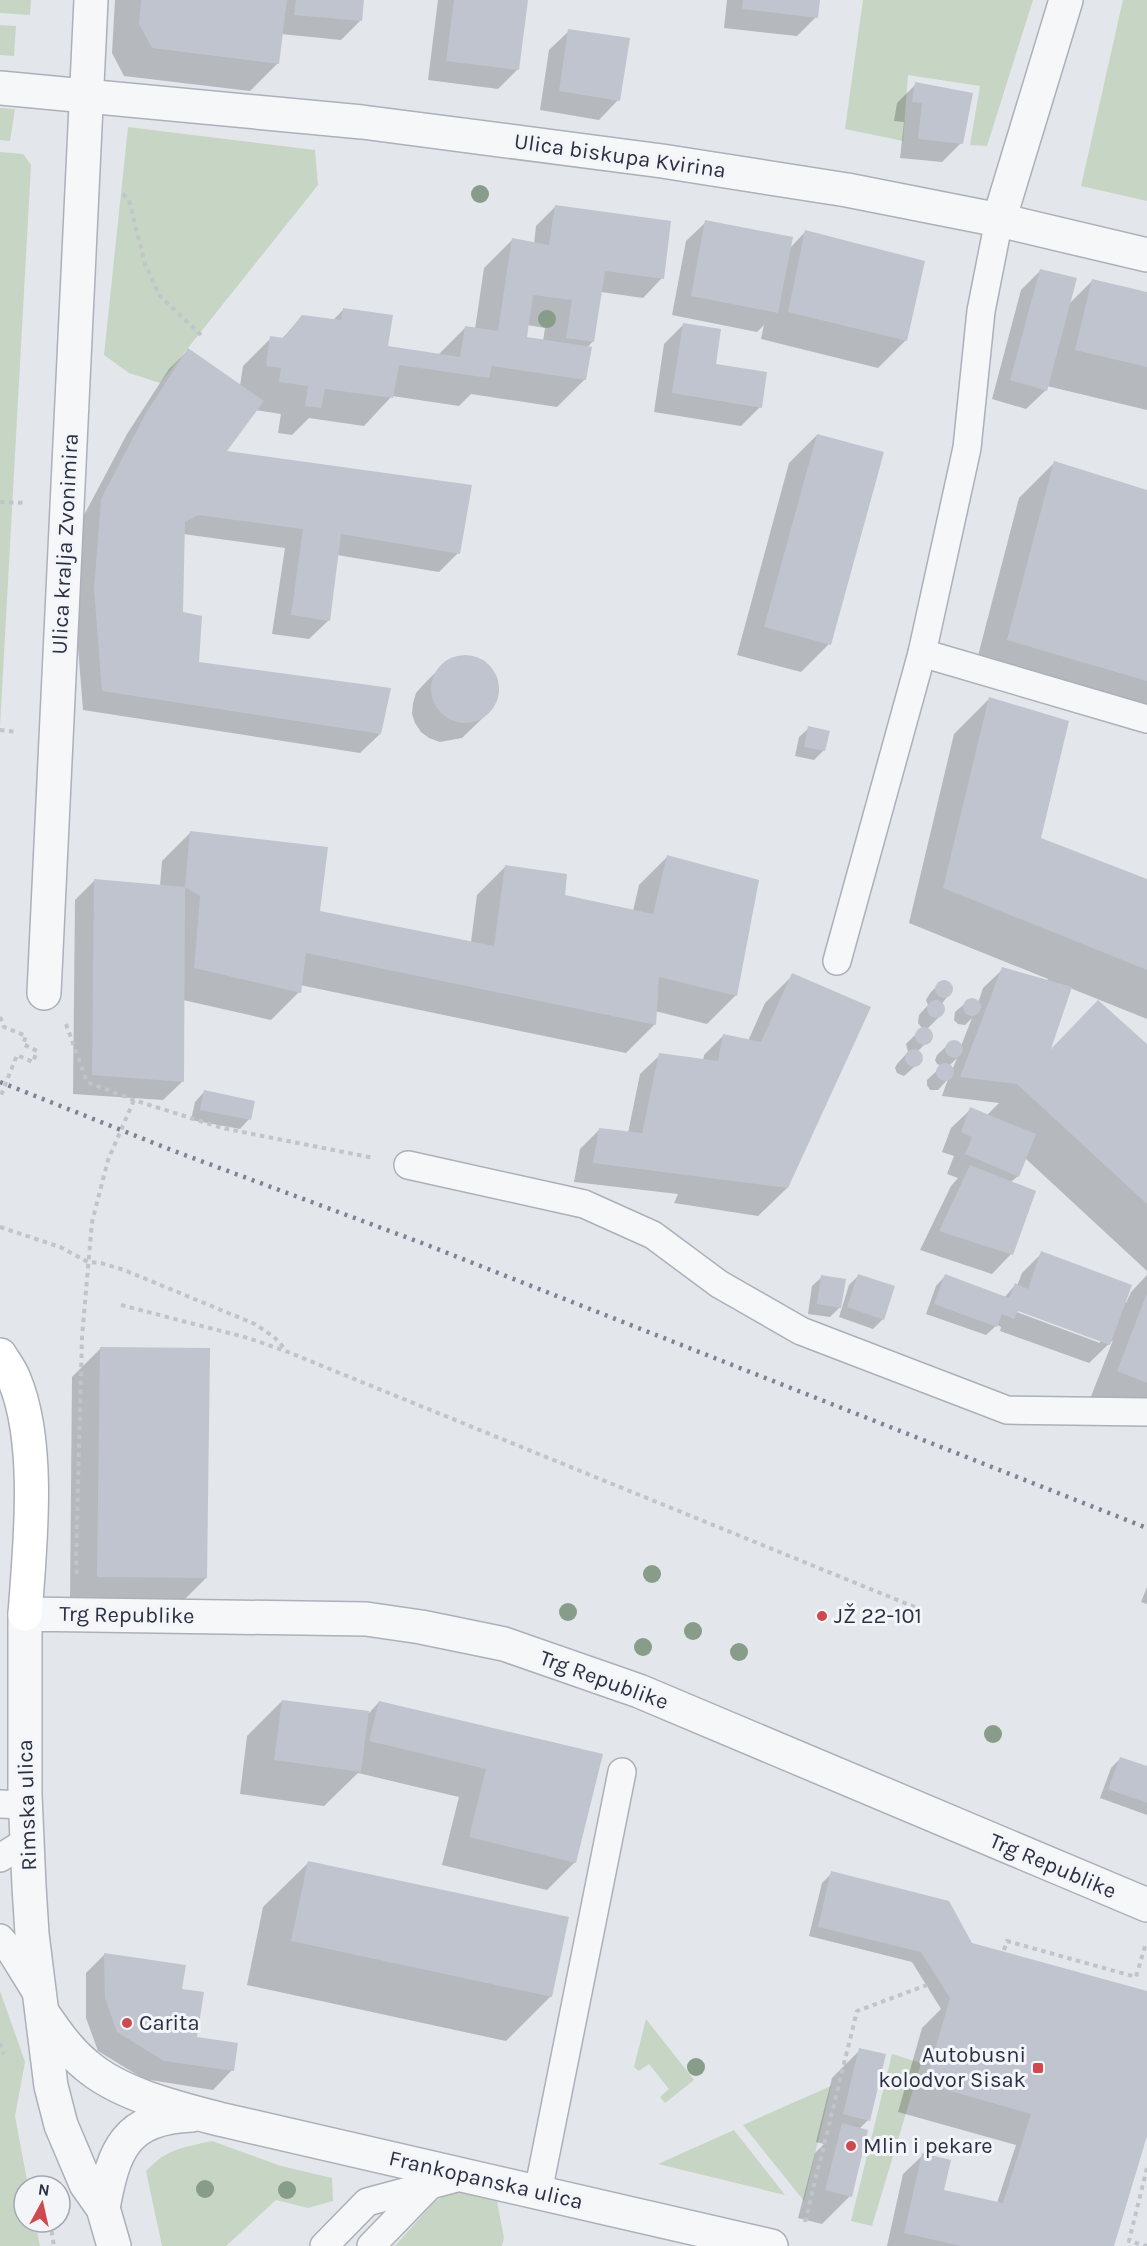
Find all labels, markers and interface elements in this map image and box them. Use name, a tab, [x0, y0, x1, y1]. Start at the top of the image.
street label: Ulica biskupa Kvirina	[512, 128, 728, 184]
street label: Ulica kralja Zvonimira	[46, 433, 84, 655]
street label: Trg Republike	[59, 1601, 195, 1629]
place label: JŽ 22-101	[834, 1603, 922, 1629]
marker: JŽ 22-101	[815, 1609, 829, 1623]
street label: Trg Republike	[536, 1645, 672, 1715]
street label: Rimska ulica	[12, 1739, 42, 1871]
street label: Trg Republike	[986, 1828, 1120, 1904]
place label: Carita	[139, 2010, 200, 2036]
marker: Carita	[120, 2016, 134, 2030]
place label: Autobusni kolodvor Sisak	[878, 2042, 1026, 2093]
marker: Autobusni kolodvor Sisak	[1031, 2061, 1045, 2075]
place label: Mlin i pekare	[863, 2133, 993, 2159]
marker: Mlin i pekare	[844, 2139, 858, 2153]
street label: Frankopanska ulica	[386, 2145, 586, 2215]
north arrow	[12, 2174, 72, 2234]
text: N	[37, 2179, 51, 2200]

